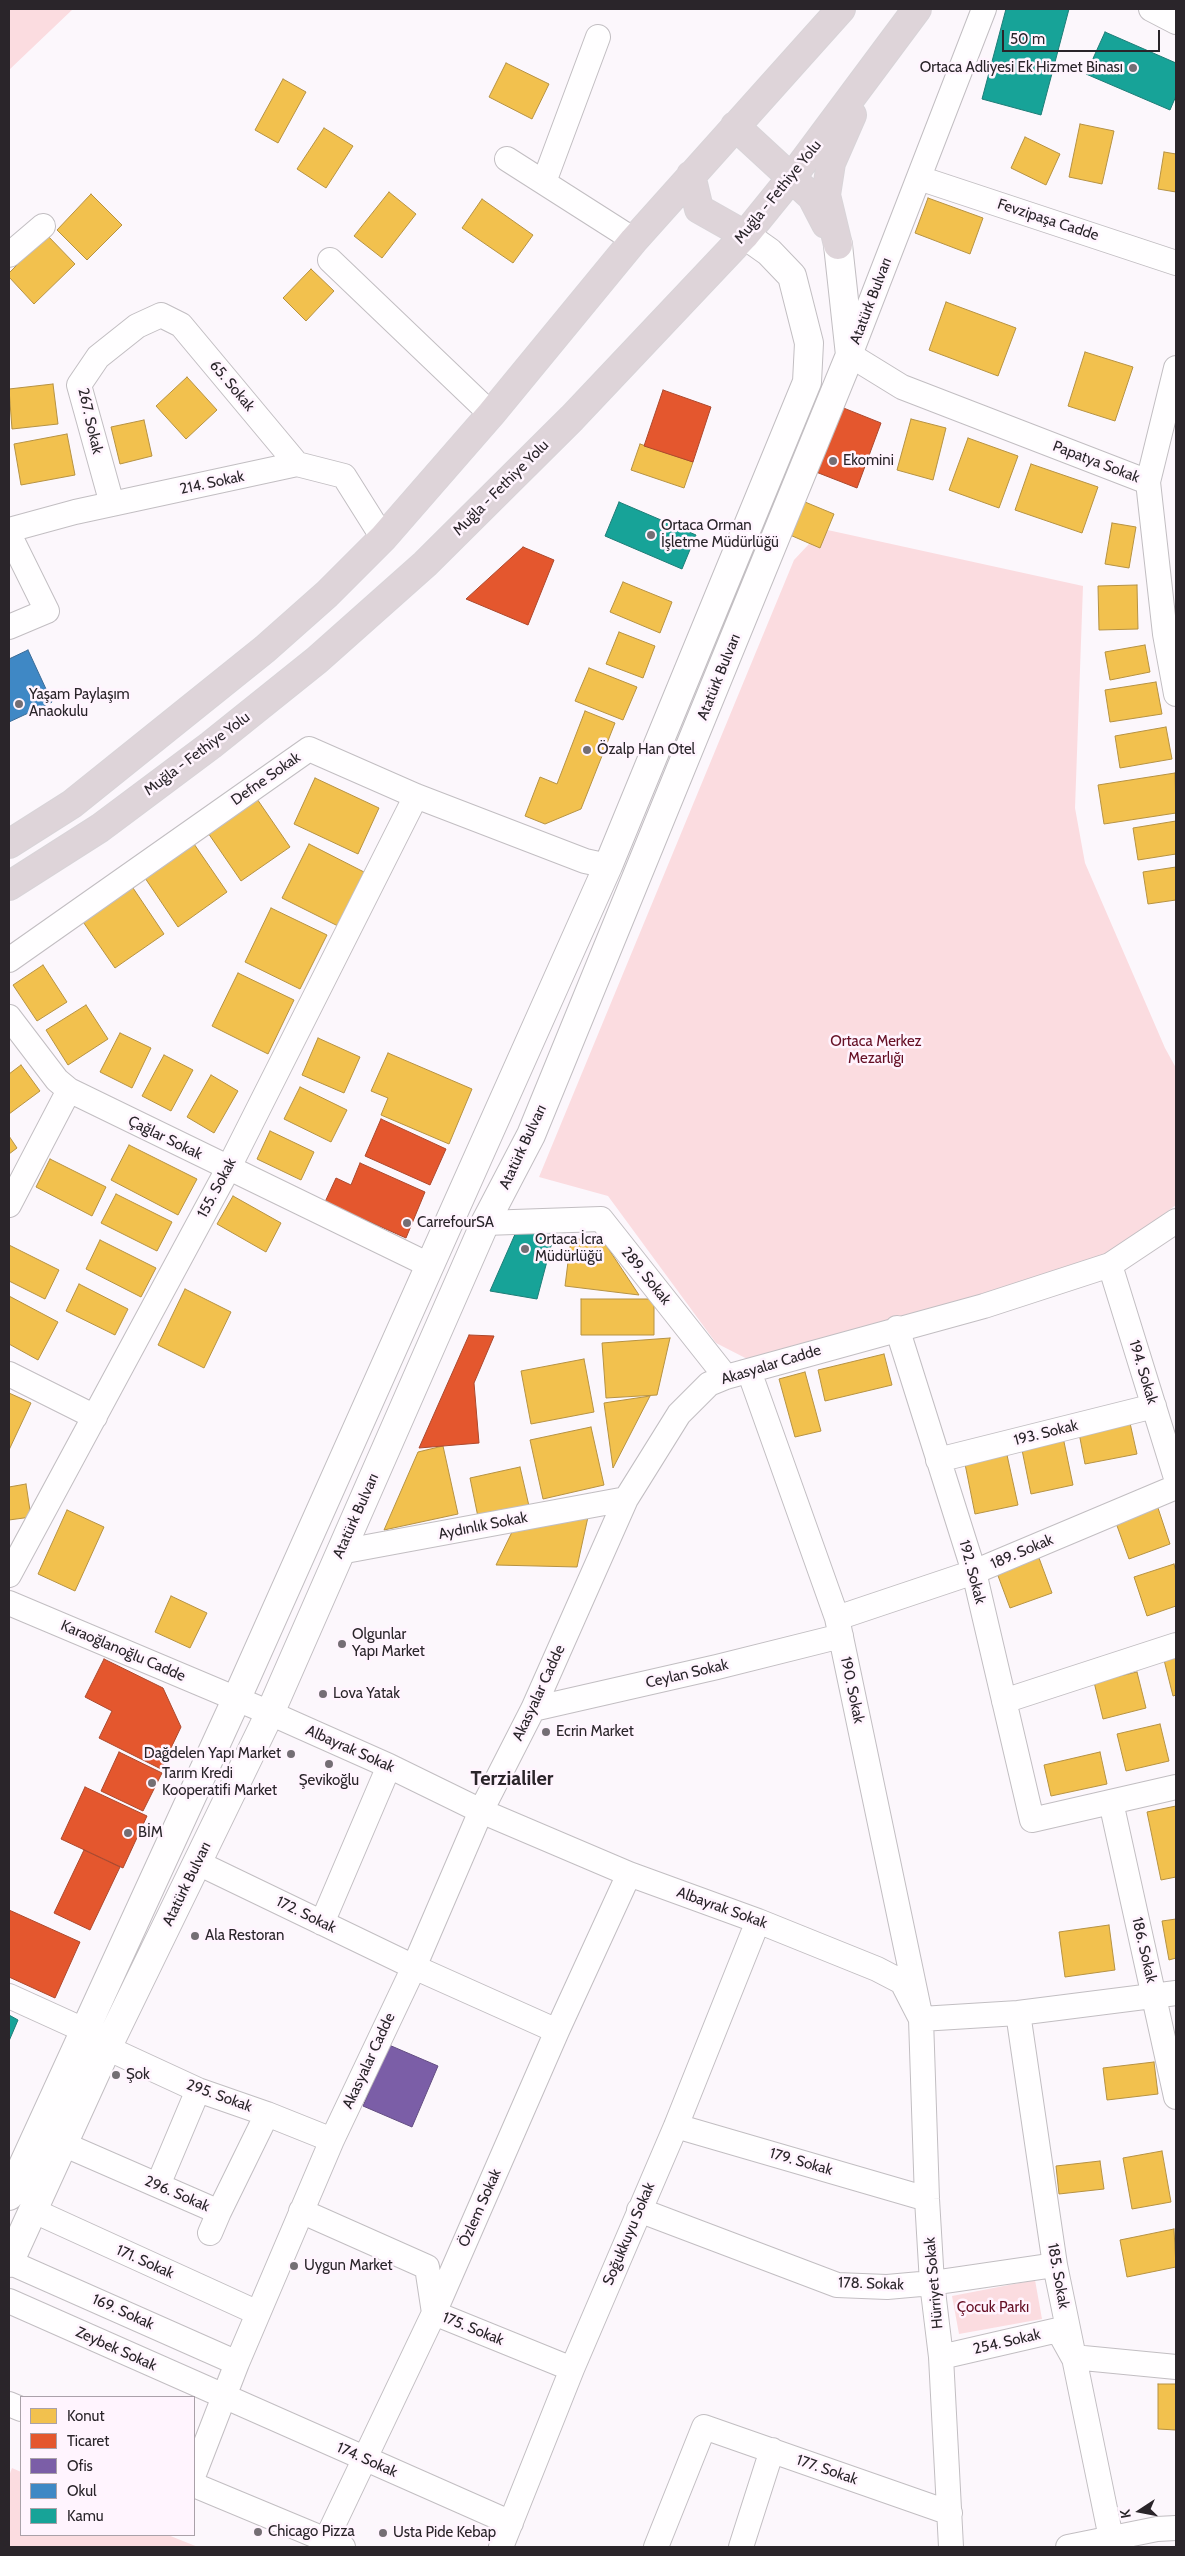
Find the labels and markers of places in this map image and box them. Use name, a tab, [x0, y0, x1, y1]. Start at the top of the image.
place label: Ortaca Adliyesi Ek Hizmet Binası	[920, 59, 1123, 77]
marker: Ortaca Adliyesi Ek Hizmet Binası	[1127, 62, 1139, 74]
place label: Ekomini	[843, 452, 894, 470]
marker: Ekomini	[827, 455, 839, 467]
place label: Ortaca Orman İşletme Müdürlüğü	[661, 517, 779, 552]
marker: Ortaca Orman İşletme Müdürlüğü	[645, 529, 657, 541]
place label: Yaşam Paylaşım Anaokulu	[29, 686, 130, 721]
marker: Yaşam Paylaşım Anaokulu	[13, 698, 25, 710]
place label: Özalp Han Otel	[597, 741, 695, 759]
marker: Özalp Han Otel	[581, 744, 593, 756]
place label: CarrefourSA	[417, 1214, 494, 1232]
marker: CarrefourSA	[401, 1217, 413, 1229]
place label: Ortaca İcra Müdürlüğü	[535, 1231, 603, 1266]
marker: Ortaca İcra Müdürlüğü	[519, 1243, 531, 1255]
place label: Olgunlar Yapı Market	[352, 1626, 425, 1661]
marker: Olgunlar Yapı Market	[336, 1638, 348, 1650]
place label: Lova Yatak	[333, 1685, 400, 1703]
marker: Lova Yatak	[317, 1688, 329, 1700]
place label: Ecrin Market	[556, 1723, 634, 1741]
marker: Ecrin Market	[540, 1726, 552, 1738]
place label: Dağdelen Yapı Market	[144, 1745, 281, 1763]
marker: Dağdelen Yapı Market	[285, 1748, 297, 1760]
marker: Şevikoğlu	[323, 1758, 335, 1770]
place label: Tarım Kredi Kooperatifi Market	[162, 1765, 277, 1800]
place label: Şevikoğlu	[299, 1772, 359, 1790]
marker: Tarım Kredi Kooperatifi Market	[146, 1777, 158, 1789]
place label: BİM	[138, 1824, 163, 1842]
marker: BİM	[122, 1827, 134, 1839]
place label: Ala Restoran	[205, 1927, 284, 1945]
marker: Ala Restoran	[189, 1930, 201, 1942]
place label: Şok	[126, 2066, 150, 2084]
marker: Şok	[110, 2069, 122, 2081]
place label: Uygun Market	[304, 2257, 392, 2275]
marker: Uygun Market	[288, 2260, 300, 2272]
place label: Chicago Pizza	[268, 2523, 355, 2541]
place label: Usta Pide Kebap	[393, 2524, 496, 2542]
marker: Chicago Pizza	[252, 2526, 264, 2538]
marker: Usta Pide Kebap	[377, 2527, 389, 2539]

